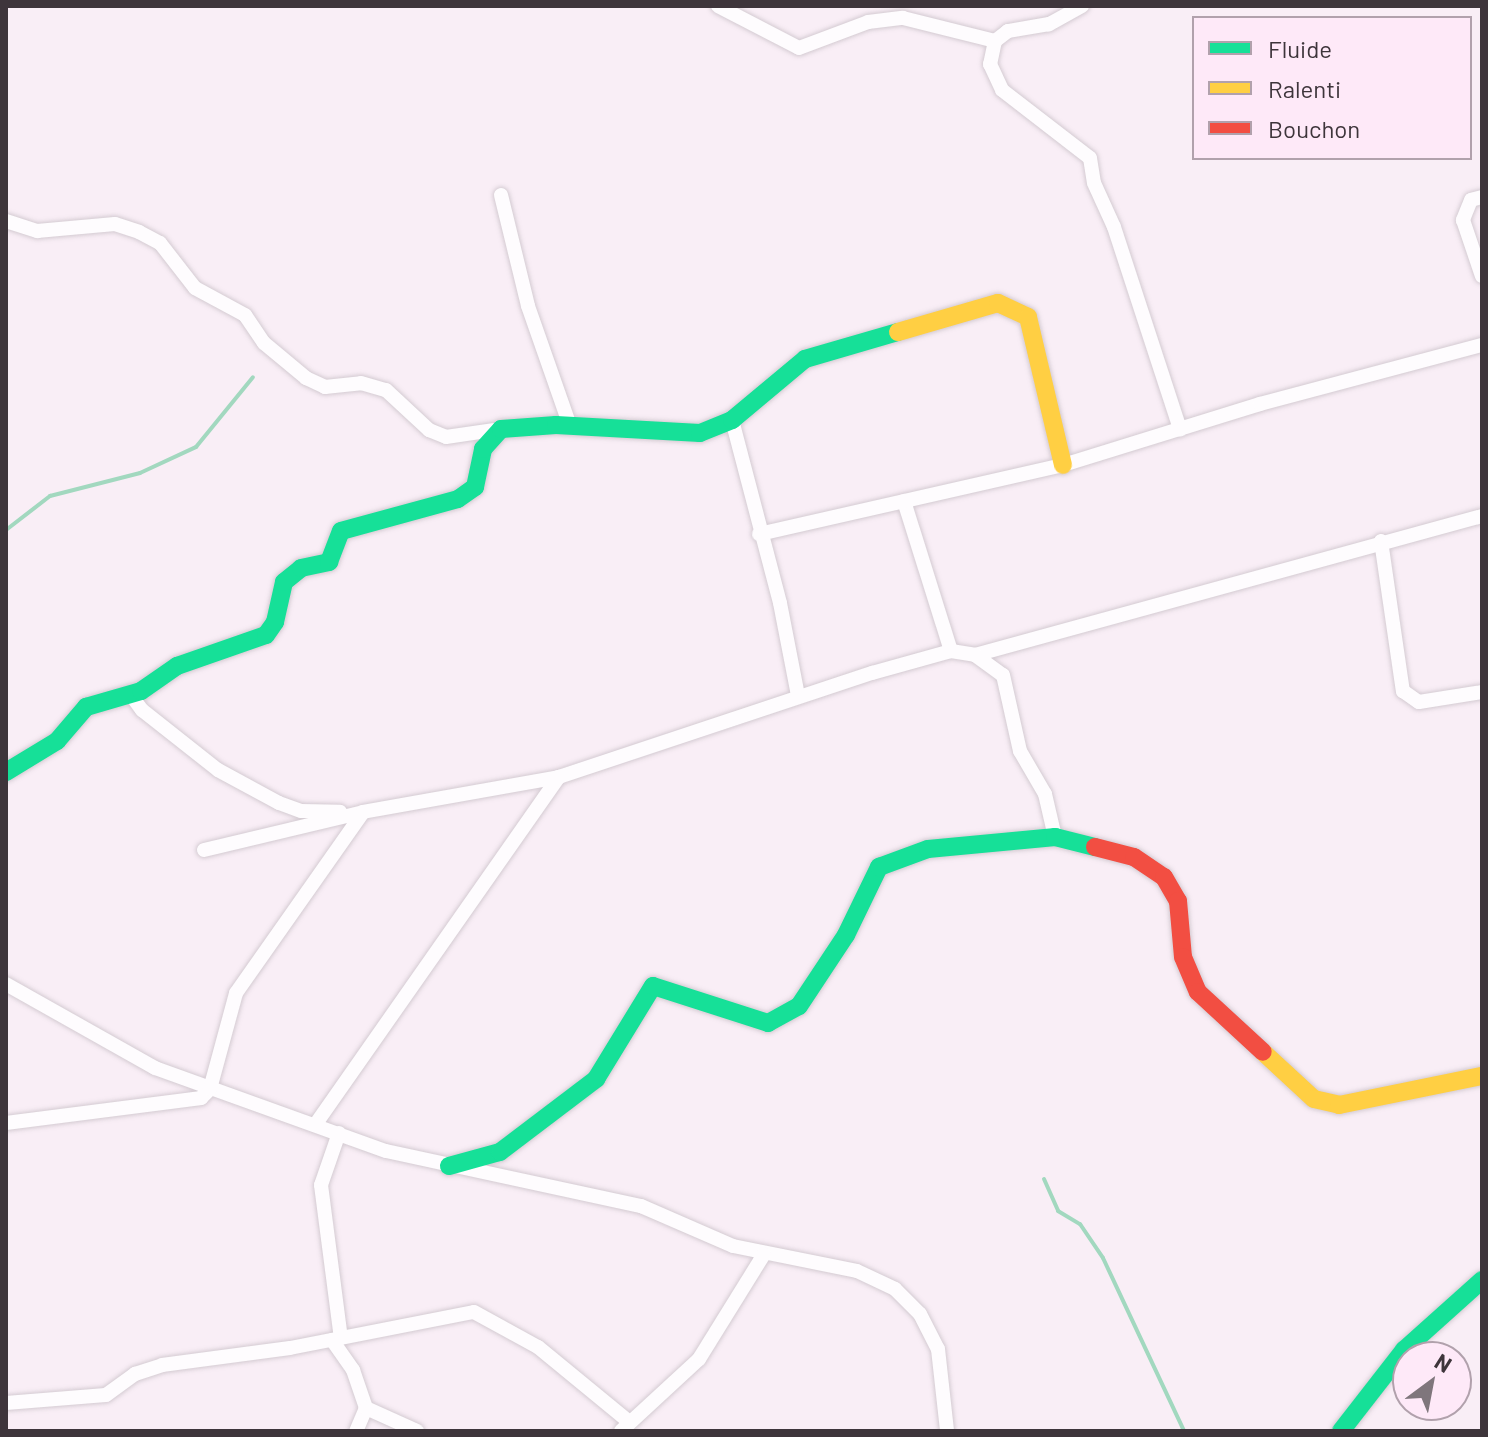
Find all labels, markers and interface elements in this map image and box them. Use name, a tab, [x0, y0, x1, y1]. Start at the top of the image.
legend	[1192, 16, 1472, 160]
text: Fluide	[1268, 34, 1332, 63]
text: Ralenti	[1268, 74, 1341, 103]
text: Bouchon	[1268, 114, 1360, 143]
north arrow	[1392, 1341, 1472, 1421]
text: N	[1431, 1347, 1457, 1377]

